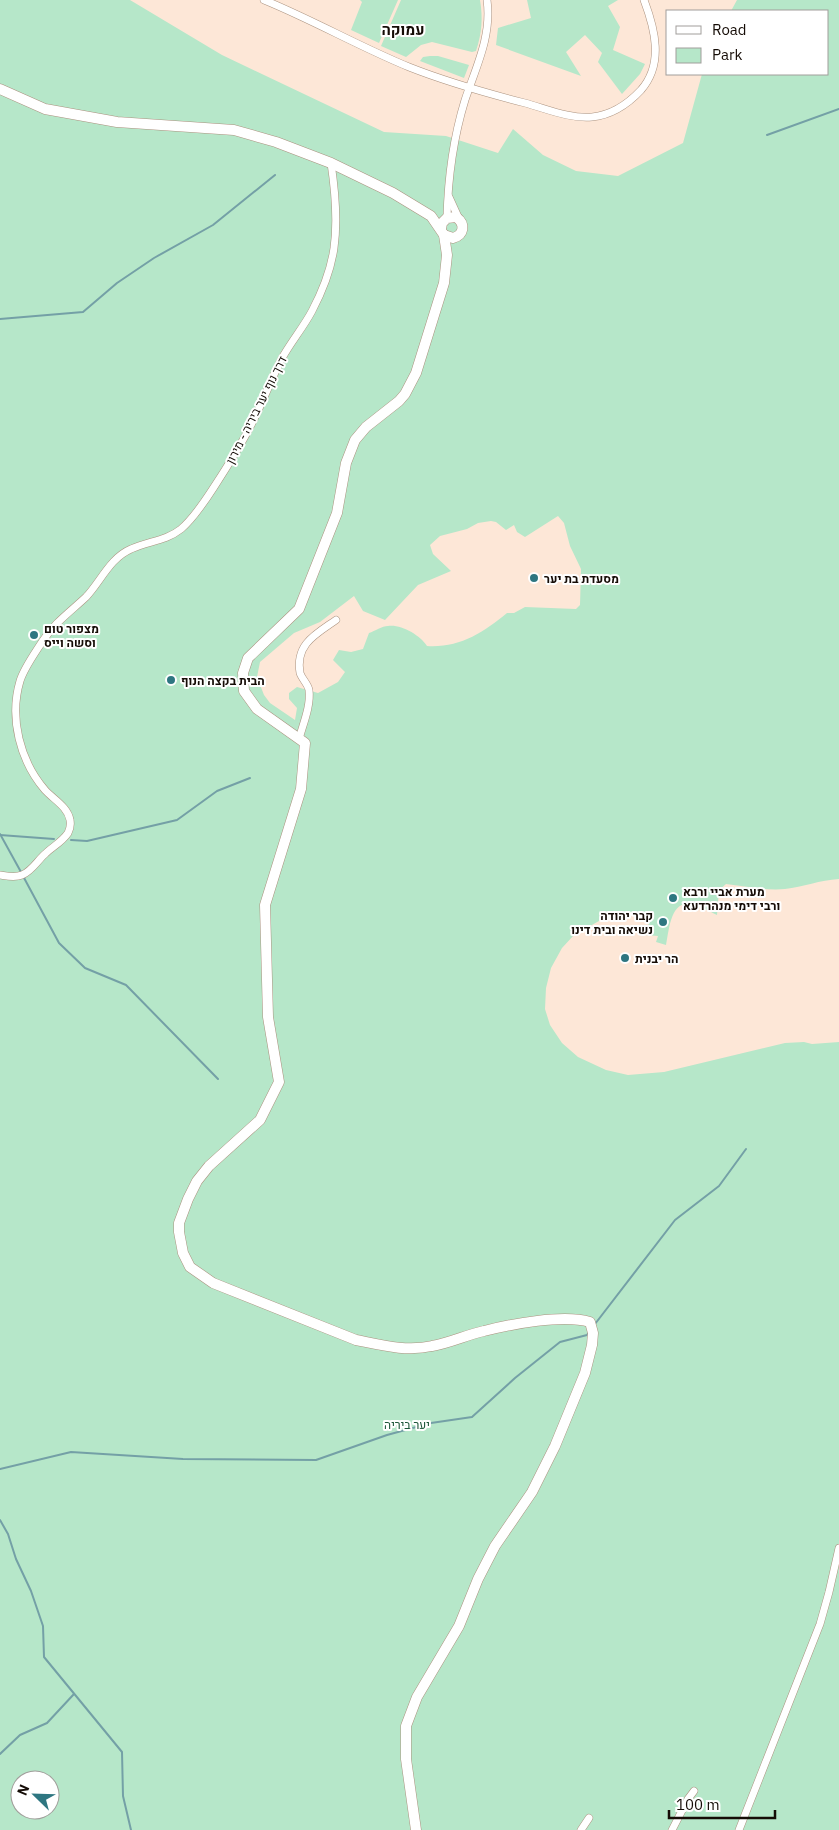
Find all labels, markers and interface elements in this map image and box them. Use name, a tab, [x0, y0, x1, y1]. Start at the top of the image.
legend	[666, 10, 829, 75]
district label: עמוקה	[381, 20, 425, 39]
text: Road	[712, 20, 747, 39]
text: Park	[712, 45, 742, 64]
street label: דרך נוף יער ביריה - מירון	[222, 354, 290, 466]
place label: מסעדת בת יער	[544, 571, 619, 586]
marker: מסעדת בת יער	[528, 572, 540, 584]
place label: מצפור טום וסשה וייס	[44, 621, 99, 650]
marker: מצפור טום וסשה וייס	[28, 629, 40, 641]
place label: הבית בקצה הנוף	[181, 673, 265, 688]
marker: הבית בקצה הנוף	[165, 674, 177, 686]
place label: מערת אביי ורבא ורבי דימי מנהרדעא	[683, 884, 780, 913]
marker: מערת אביי ורבא ורבי דימי מנהרדעא	[667, 892, 679, 904]
place label: קבר יהודה נשיאה ובית דינו	[571, 908, 653, 937]
marker: קבר יהודה נשיאה ובית דינו	[657, 916, 669, 928]
place label: הר יבנית	[635, 951, 678, 966]
marker: הר יבנית	[619, 952, 631, 964]
park label: יער ביריה	[384, 1417, 430, 1432]
north arrow	[10, 1770, 60, 1820]
text: N	[13, 1782, 33, 1798]
scale bar	[669, 1788, 775, 1820]
text: 100 m	[676, 1795, 720, 1814]

